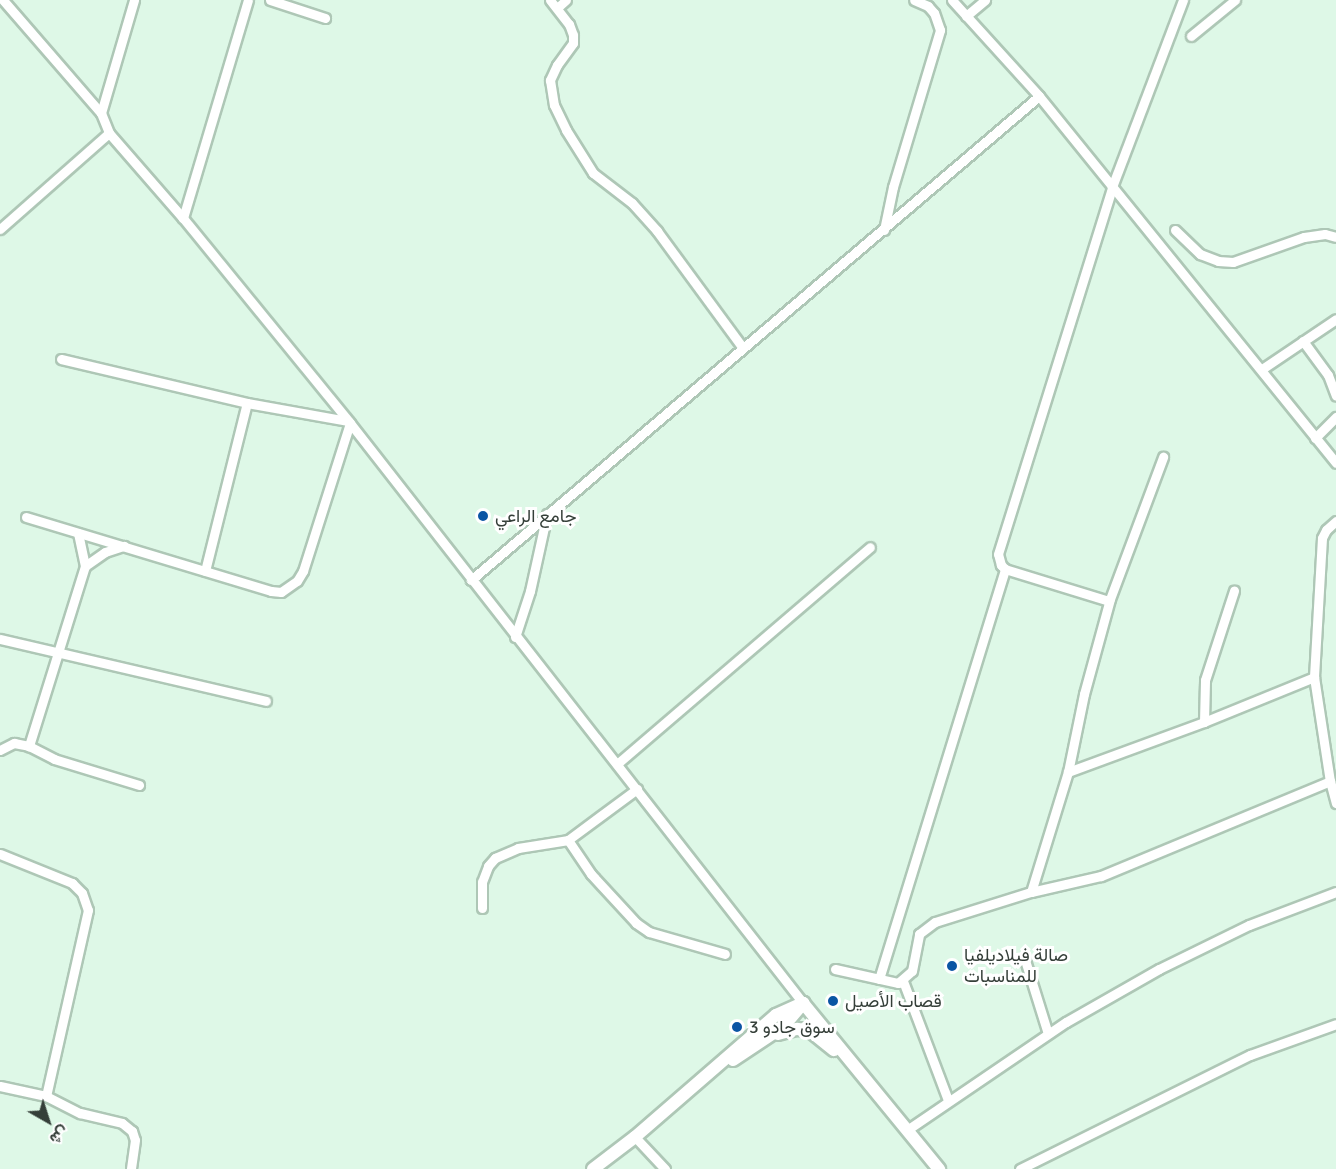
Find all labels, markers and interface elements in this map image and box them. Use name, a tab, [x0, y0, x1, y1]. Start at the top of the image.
place label: جامع الراعي	[495, 505, 576, 527]
marker: جامع الراعي	[476, 509, 490, 523]
place label: صالة فيلاديلفيا للمناسبات	[964, 945, 1068, 988]
marker: صالة فيلاديلفيا للمناسبات	[945, 959, 959, 973]
place label: قصاب الأصيل	[845, 990, 942, 1012]
marker: قصاب الأصيل	[826, 994, 840, 1008]
place label: سوق جادو 3	[749, 1016, 835, 1038]
marker: سوق جادو 3	[730, 1020, 744, 1034]
north arrow	[18, 1091, 78, 1151]
text: ش	[46, 1121, 73, 1149]

